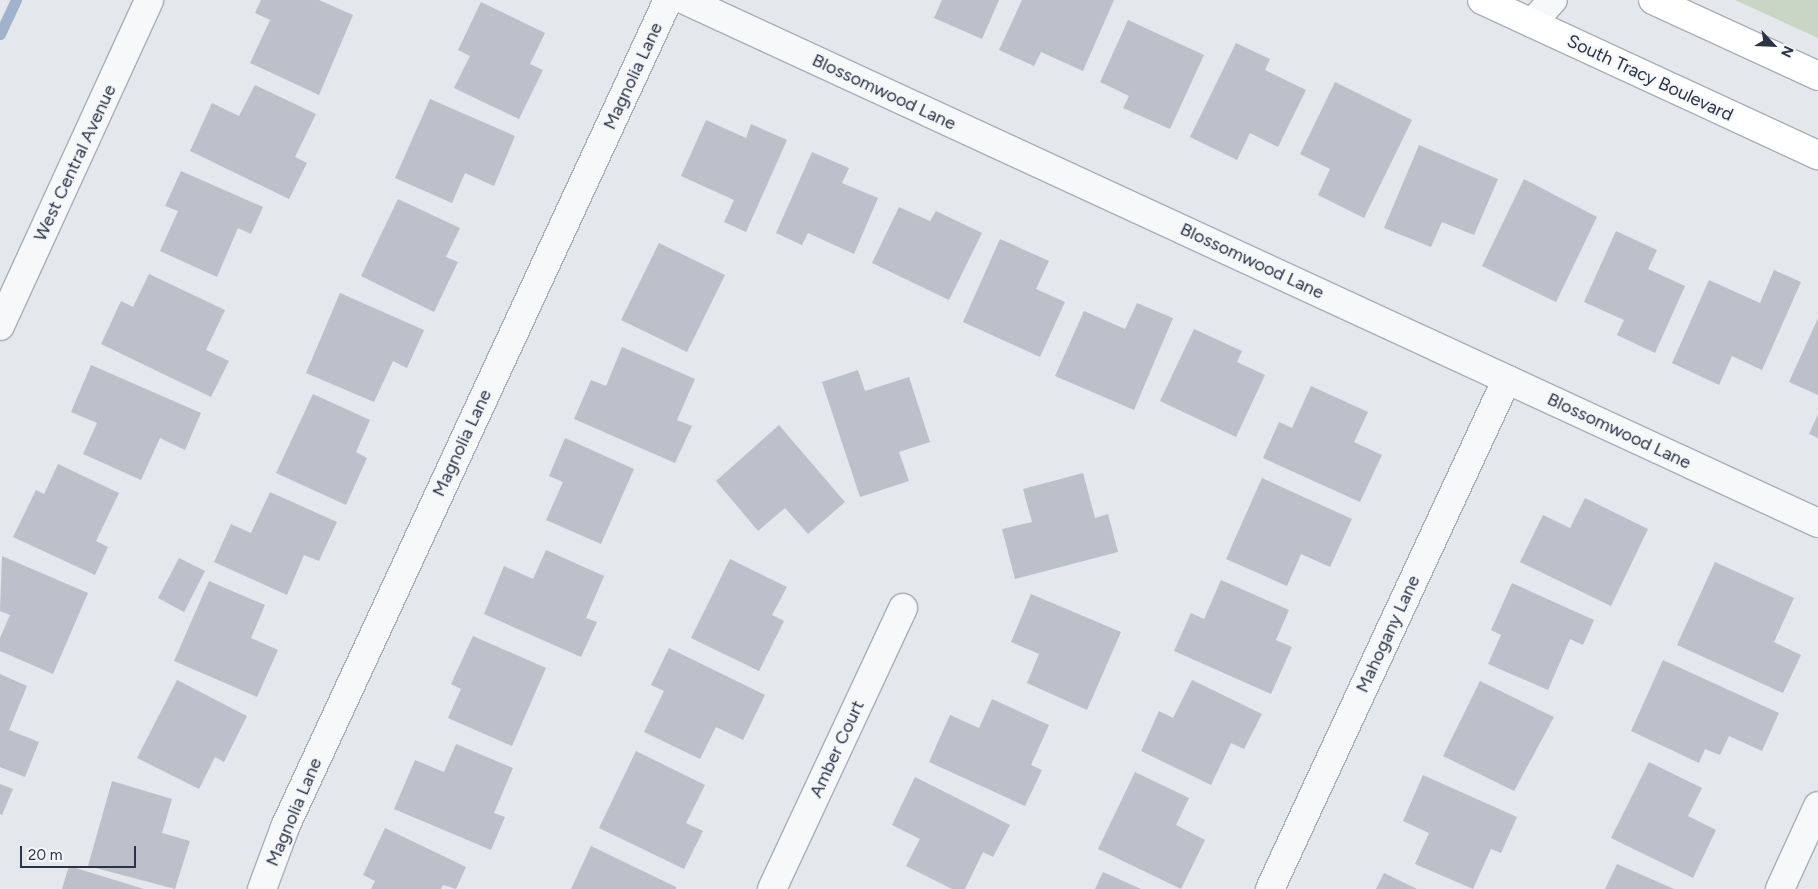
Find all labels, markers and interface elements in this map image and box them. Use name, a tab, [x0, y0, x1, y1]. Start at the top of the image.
street label: Magnolia Lane	[599, 19, 667, 133]
north arrow	[1748, 20, 1798, 70]
street label: South Tracy Boulevard	[1564, 30, 1736, 126]
text: N	[1777, 43, 1797, 60]
street label: Blossomwood Lane	[809, 49, 959, 135]
street label: West Central Avenue	[29, 81, 121, 245]
street label: Blossomwood Lane	[1177, 218, 1327, 304]
street label: Magnolia Lane	[428, 386, 496, 500]
street label: Blossomwood Lane	[1544, 388, 1694, 474]
street label: Mahogany Lane	[1351, 572, 1425, 696]
street label: Amber Court	[805, 697, 869, 801]
street label: Magnolia Lane	[261, 755, 327, 869]
scale bar	[22, 836, 139, 868]
text: 20 m	[28, 846, 62, 864]

